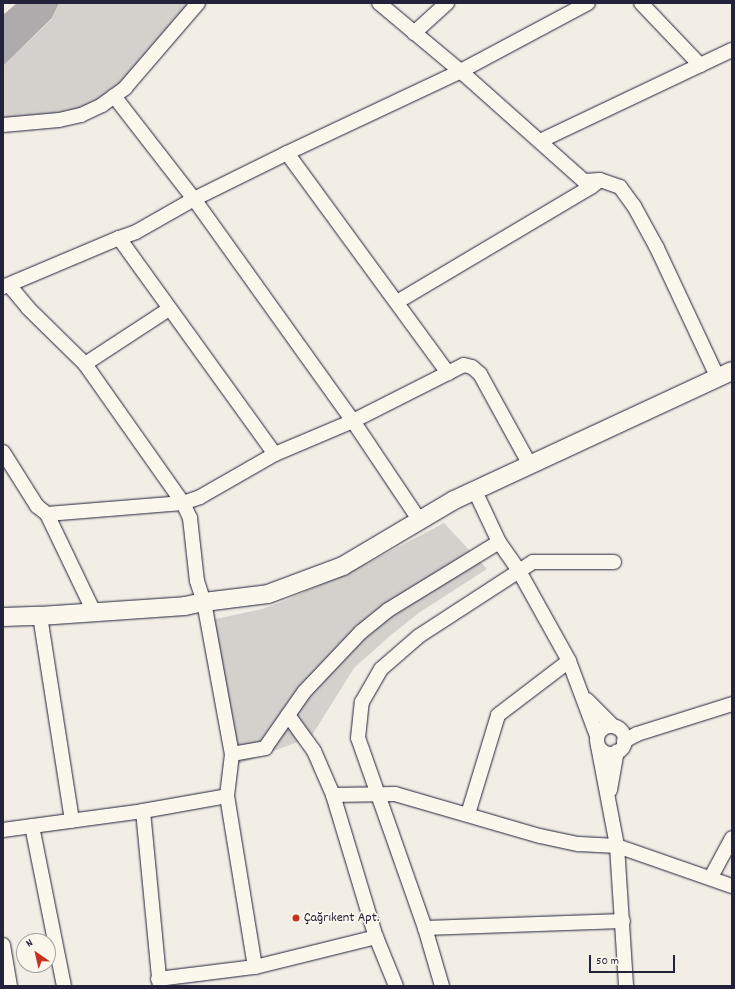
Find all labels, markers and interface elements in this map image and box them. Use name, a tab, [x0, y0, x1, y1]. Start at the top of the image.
place label: Çağrıkent Apt.	[304, 910, 379, 926]
marker: Çağrıkent Apt.	[291, 913, 301, 923]
north arrow	[16, 933, 56, 973]
text: N	[23, 936, 37, 952]
scale bar	[591, 947, 677, 973]
text: 50 m	[596, 953, 619, 970]

